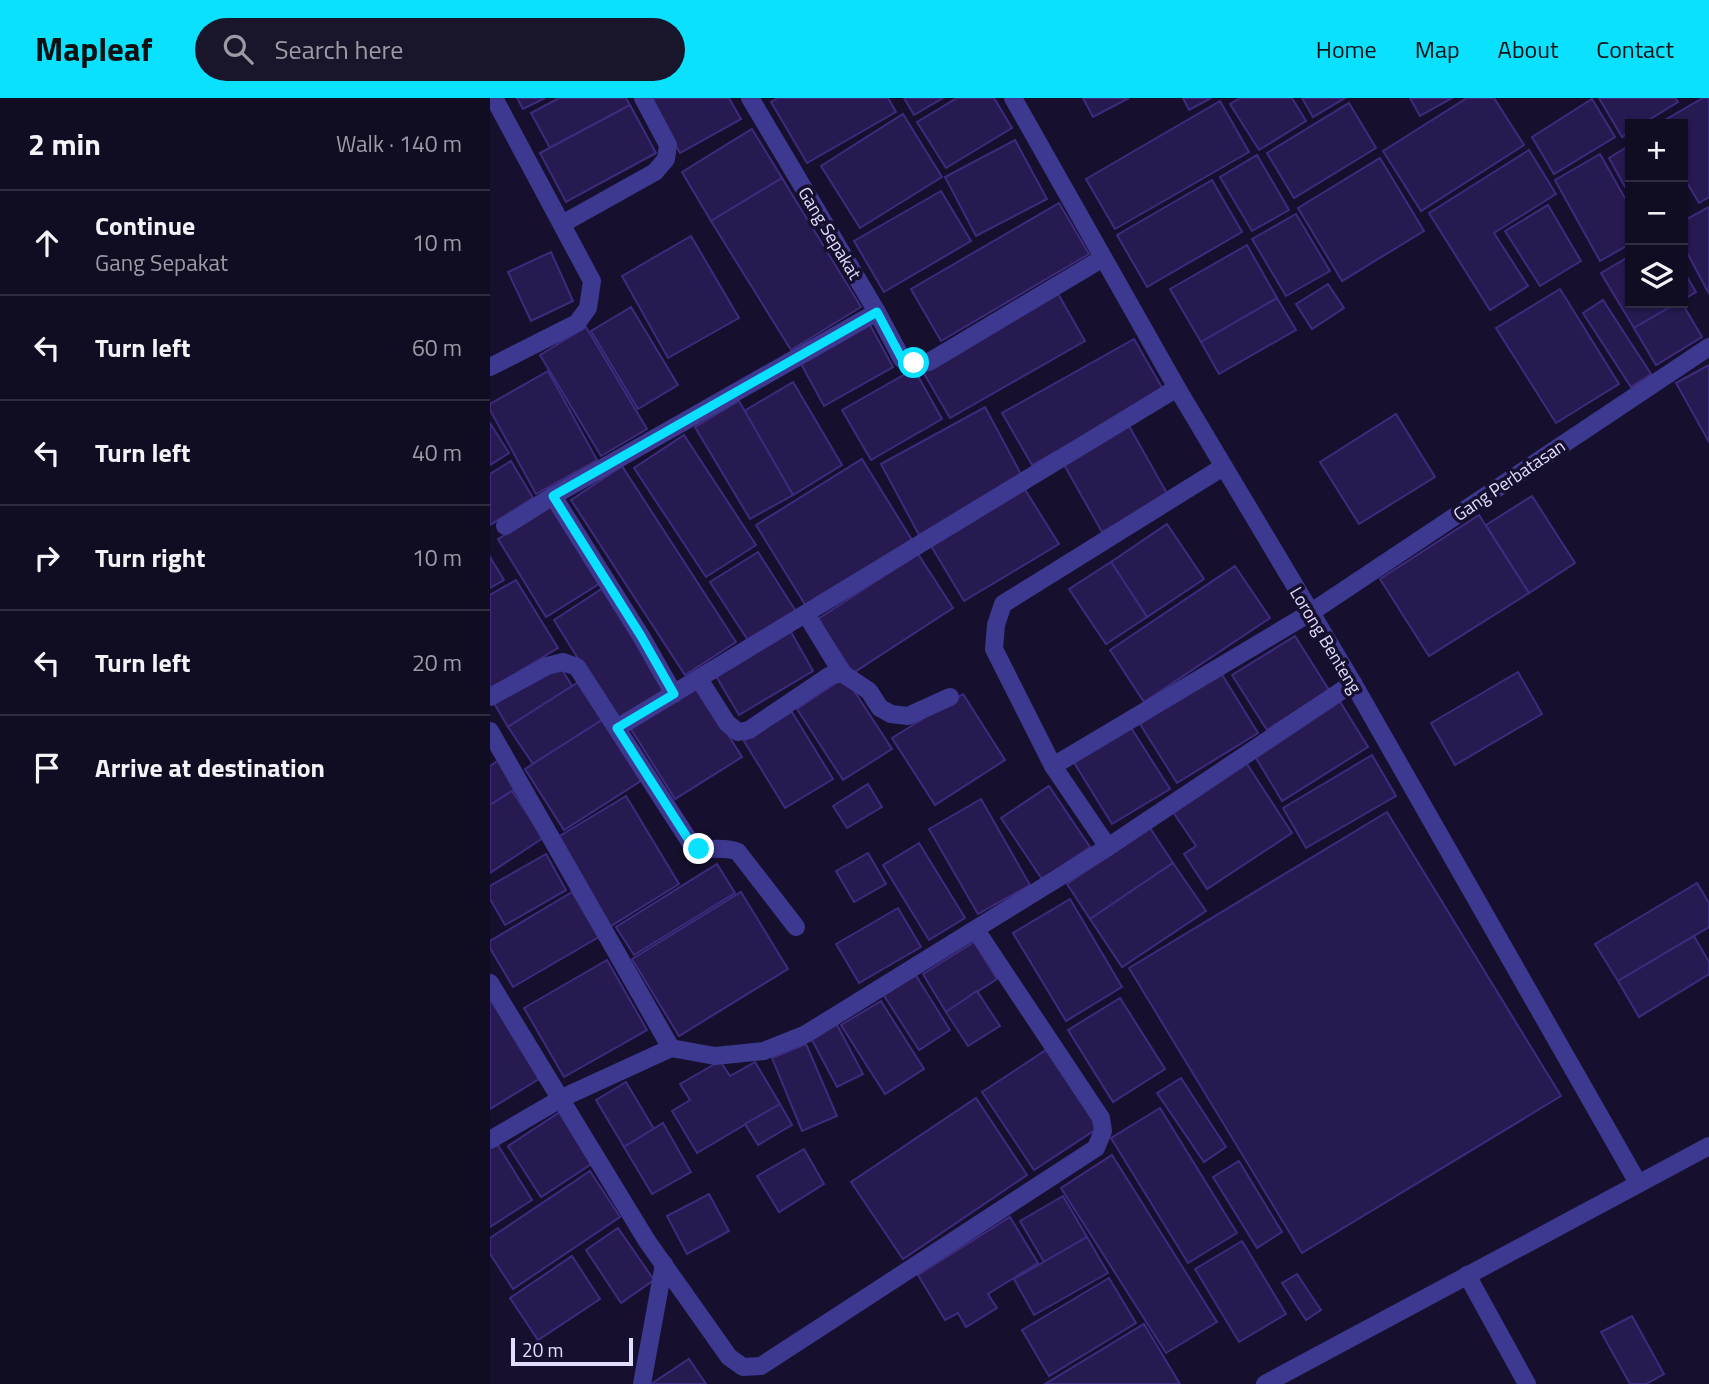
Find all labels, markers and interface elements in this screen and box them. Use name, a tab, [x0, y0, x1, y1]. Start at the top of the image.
search box	[195, 18, 685, 81]
text: Mapleaf	[35, 24, 153, 74]
icon: search	[219, 30, 257, 68]
text: Search here	[275, 30, 403, 69]
text: Home	[1316, 31, 1377, 67]
text: Map	[1415, 31, 1460, 67]
text: About	[1498, 31, 1558, 67]
text: Contact	[1596, 31, 1674, 67]
map controls	[1625, 119, 1688, 308]
button: +	[1625, 119, 1688, 182]
text: 2 min	[28, 121, 101, 167]
text: Walk · 140 m	[336, 126, 462, 161]
street label: Gang Sepakat	[792, 181, 869, 285]
button: −	[1625, 182, 1688, 245]
text: Continue	[95, 206, 195, 245]
icon: ahead	[28, 224, 66, 262]
text: 10 m	[412, 225, 462, 260]
text: Gang Sepakat	[95, 245, 228, 280]
button: layers	[1625, 245, 1688, 308]
text: Turn left	[95, 328, 190, 367]
icon: left	[28, 329, 66, 367]
text: 60 m	[412, 330, 462, 365]
route start	[898, 347, 929, 378]
text: Turn left	[95, 433, 190, 472]
street label: Gang Perbatasan	[1448, 433, 1570, 527]
icon: left	[28, 434, 66, 472]
text: 40 m	[412, 435, 462, 470]
text: Turn right	[95, 538, 206, 577]
icon: right	[28, 539, 66, 577]
text: 10 m	[412, 540, 462, 575]
street label: Lorong Benteng	[1283, 581, 1369, 699]
text: Turn left	[95, 643, 190, 682]
icon: left	[28, 644, 66, 682]
text: 20 m	[412, 645, 462, 680]
text: Arrive at destination	[95, 748, 325, 787]
icon: arrive	[28, 749, 66, 787]
route end	[683, 833, 714, 864]
scale bar	[511, 1335, 634, 1367]
text: 20 m	[522, 1335, 563, 1364]

